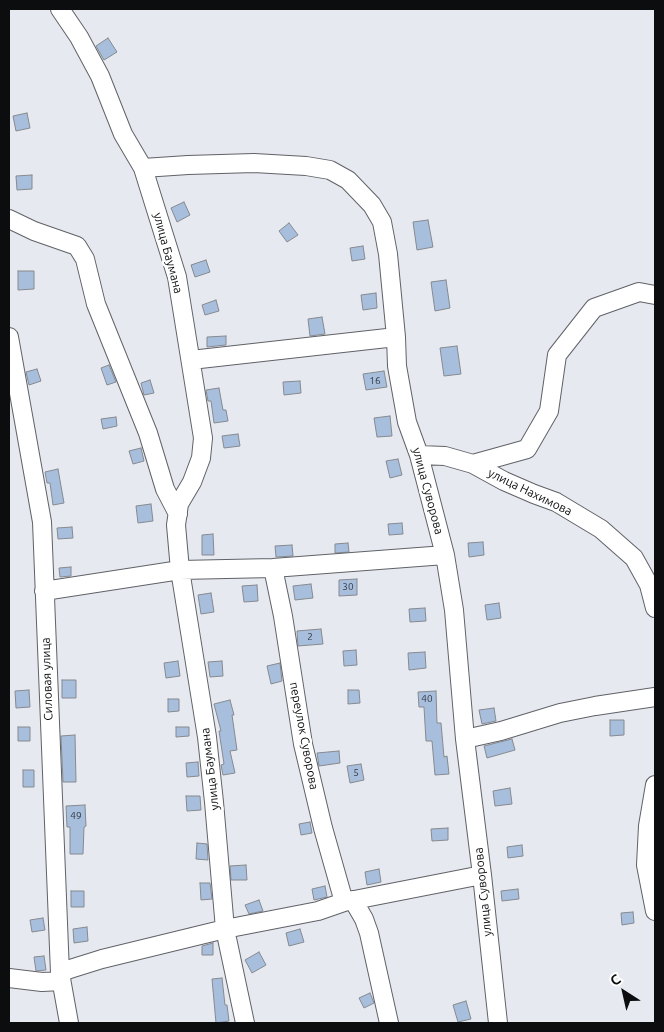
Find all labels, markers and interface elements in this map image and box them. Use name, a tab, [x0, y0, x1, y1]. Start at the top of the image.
street label: улица Баумана	[150, 211, 186, 295]
house number: 16	[369, 375, 381, 387]
street label: улица Суворова	[410, 446, 446, 536]
street label: улица Нахимова	[486, 465, 574, 519]
house number: 30	[342, 581, 354, 593]
house number: 2	[307, 631, 313, 643]
street label: Силовая улица	[38, 637, 56, 721]
street label: переулок Суворова	[287, 681, 321, 791]
house number: 40	[421, 693, 433, 705]
street label: улица Баумана	[198, 727, 222, 811]
house number: 5	[353, 767, 359, 779]
house number: 49	[70, 810, 82, 822]
street label: улица Суворова	[471, 847, 495, 937]
north arrow	[599, 967, 649, 1017]
text: С	[607, 971, 624, 989]

